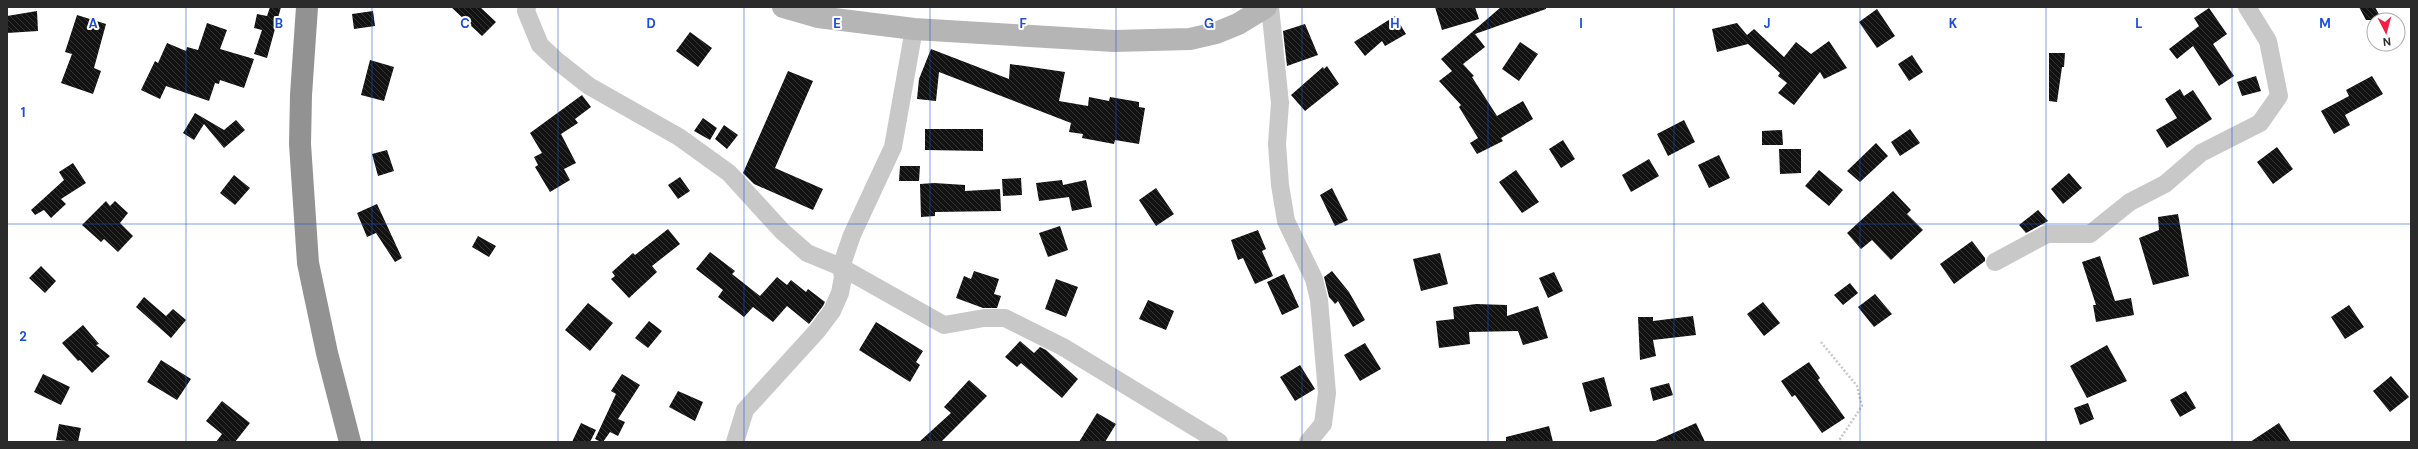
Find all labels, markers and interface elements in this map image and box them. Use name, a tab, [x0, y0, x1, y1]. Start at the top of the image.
north arrow	[2366, 12, 2406, 52]
text: A	[88, 15, 98, 32]
text: B	[275, 15, 283, 32]
text: C	[460, 15, 470, 32]
text: D	[646, 15, 656, 32]
text: E	[833, 15, 841, 32]
text: F	[1019, 15, 1027, 32]
text: G	[1204, 15, 1214, 32]
text: H	[1390, 15, 1400, 32]
text: I	[1579, 15, 1583, 32]
text: J	[1763, 15, 1771, 32]
text: K	[1949, 15, 1958, 32]
text: L	[2135, 15, 2143, 32]
text: M	[2319, 15, 2331, 32]
text: N	[2382, 35, 2392, 49]
text: 1	[21, 104, 25, 121]
text: 2	[19, 328, 27, 345]

